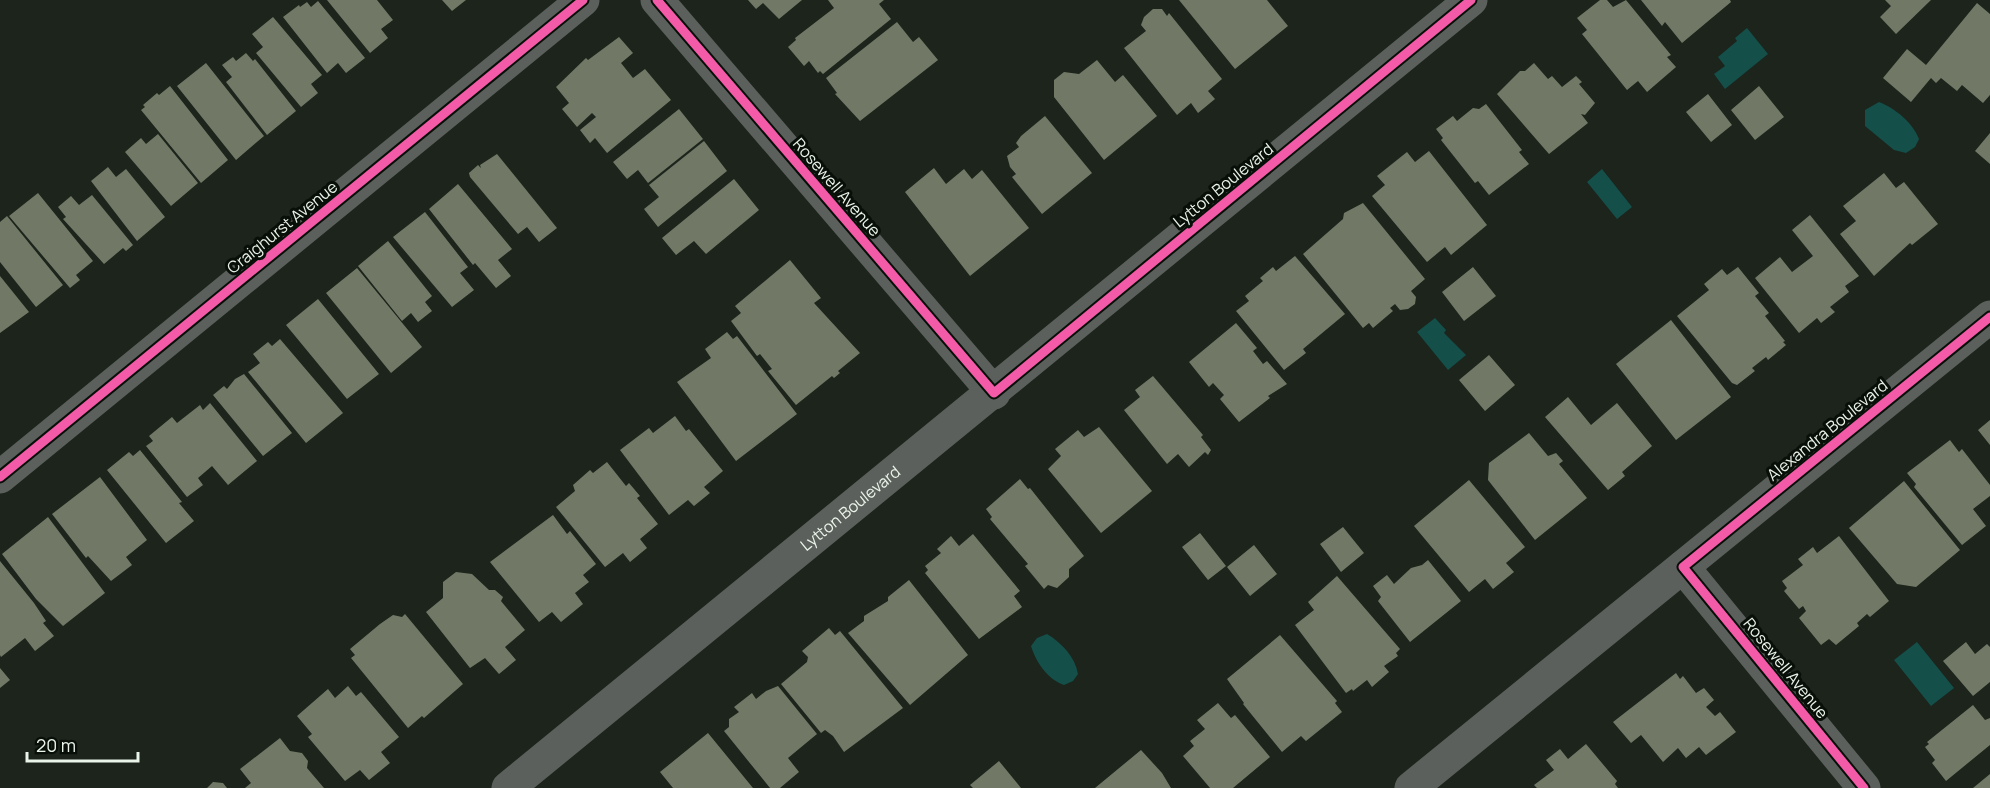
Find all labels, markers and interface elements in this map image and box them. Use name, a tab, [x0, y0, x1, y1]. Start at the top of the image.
street label: Rosewell Avenue	[788, 133, 886, 241]
street label: Lytton Boulevard	[1168, 138, 1278, 232]
street label: Craighurst Avenue	[222, 176, 342, 278]
street label: Alexandra Boulevard	[1762, 374, 1892, 486]
street label: Lytton Boulevard	[795, 461, 905, 556]
street label: Rosewell Avenue	[1739, 613, 1833, 723]
scale bar	[27, 725, 138, 763]
text: 20 m	[36, 733, 76, 757]

